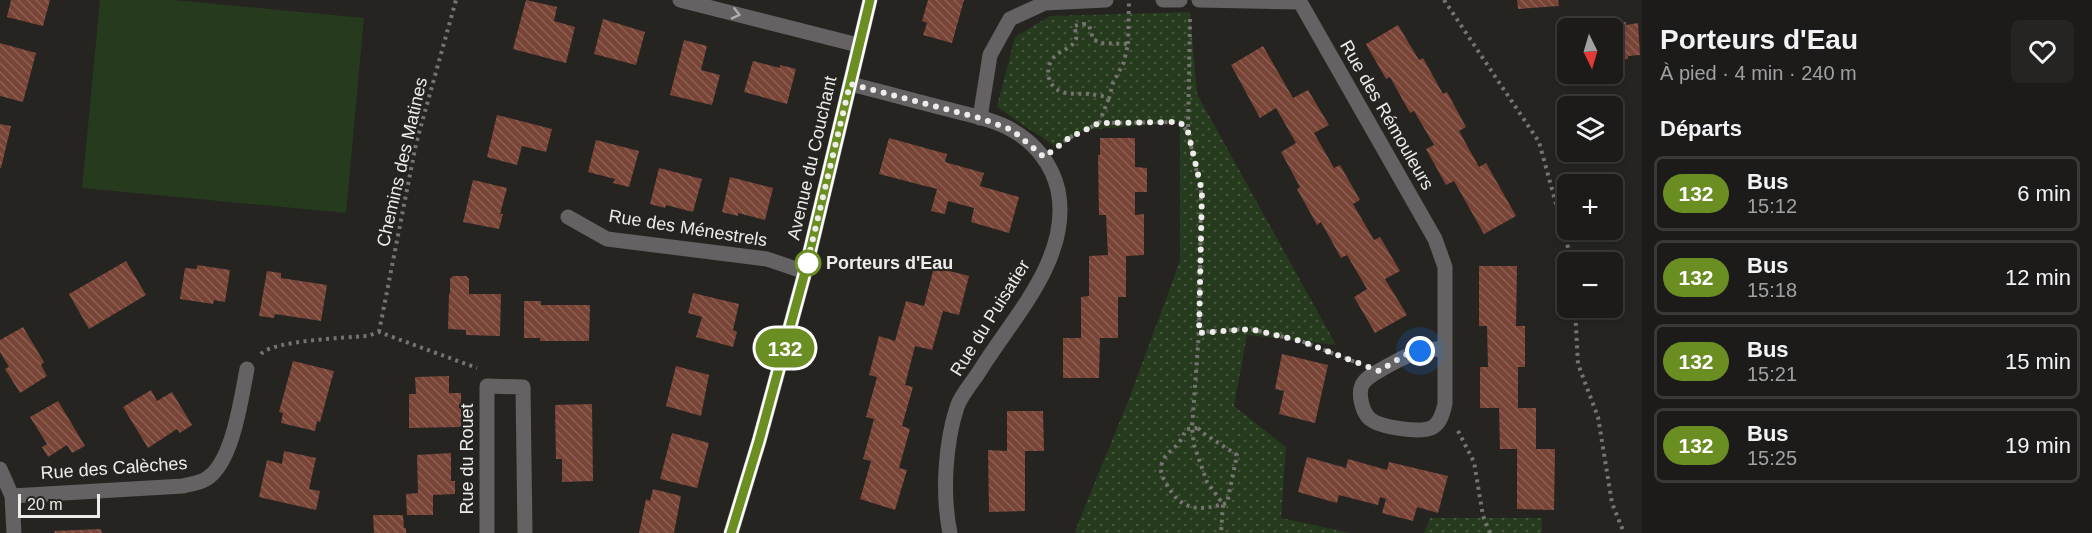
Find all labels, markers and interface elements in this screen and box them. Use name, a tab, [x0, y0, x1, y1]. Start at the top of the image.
one-way arrow	[731, 7, 741, 20]
north arrow	[1557, 18, 1623, 84]
map controls	[1557, 18, 1623, 318]
button: heart	[2011, 20, 2074, 83]
text: Porteurs d'Eau	[1660, 24, 1858, 55]
street label: Rue des Rémouleurs	[1336, 37, 1438, 193]
text: À pied · 4 min · 240 m	[1660, 62, 1857, 84]
street label: Avenue du Couchant	[783, 74, 841, 242]
street label: Chemins des Matines	[373, 75, 431, 249]
button: layers	[1557, 96, 1623, 162]
text: Départs	[1660, 116, 1742, 141]
text: Bus	[1747, 169, 1789, 194]
button: +	[1557, 174, 1623, 240]
text: 6 min	[2017, 181, 2071, 206]
text: 132	[1678, 182, 1714, 205]
text: 15:12	[1747, 195, 1797, 217]
street label: Rue des Ménestrels	[607, 206, 769, 250]
marker: Porteurs d'Eau	[795, 250, 821, 276]
button: −	[1557, 252, 1623, 318]
place label: Porteurs d'Eau	[826, 253, 953, 273]
text: Bus	[1747, 253, 1789, 278]
street label: Rue du Puisatier	[946, 256, 1034, 380]
text: 12 min	[2005, 265, 2071, 290]
text: 132	[1678, 266, 1714, 289]
text: 15:18	[1747, 279, 1797, 301]
line badge: 132	[750, 328, 820, 368]
your location	[1405, 336, 1435, 366]
text: 132	[767, 337, 803, 360]
text: Bus	[1747, 337, 1789, 362]
text: 15 min	[2005, 349, 2071, 374]
text: 132	[1678, 350, 1714, 373]
text: 15:21	[1747, 363, 1797, 385]
street label: Rue du Rouet	[457, 403, 477, 515]
text: Bus	[1747, 421, 1789, 446]
text: 19 min	[2005, 433, 2071, 458]
text: 132	[1678, 434, 1714, 457]
text: 15:25	[1747, 447, 1797, 469]
street label: Rue des Calèches	[40, 453, 188, 483]
scale bar	[18, 491, 100, 518]
text: 20 m	[27, 496, 63, 513]

